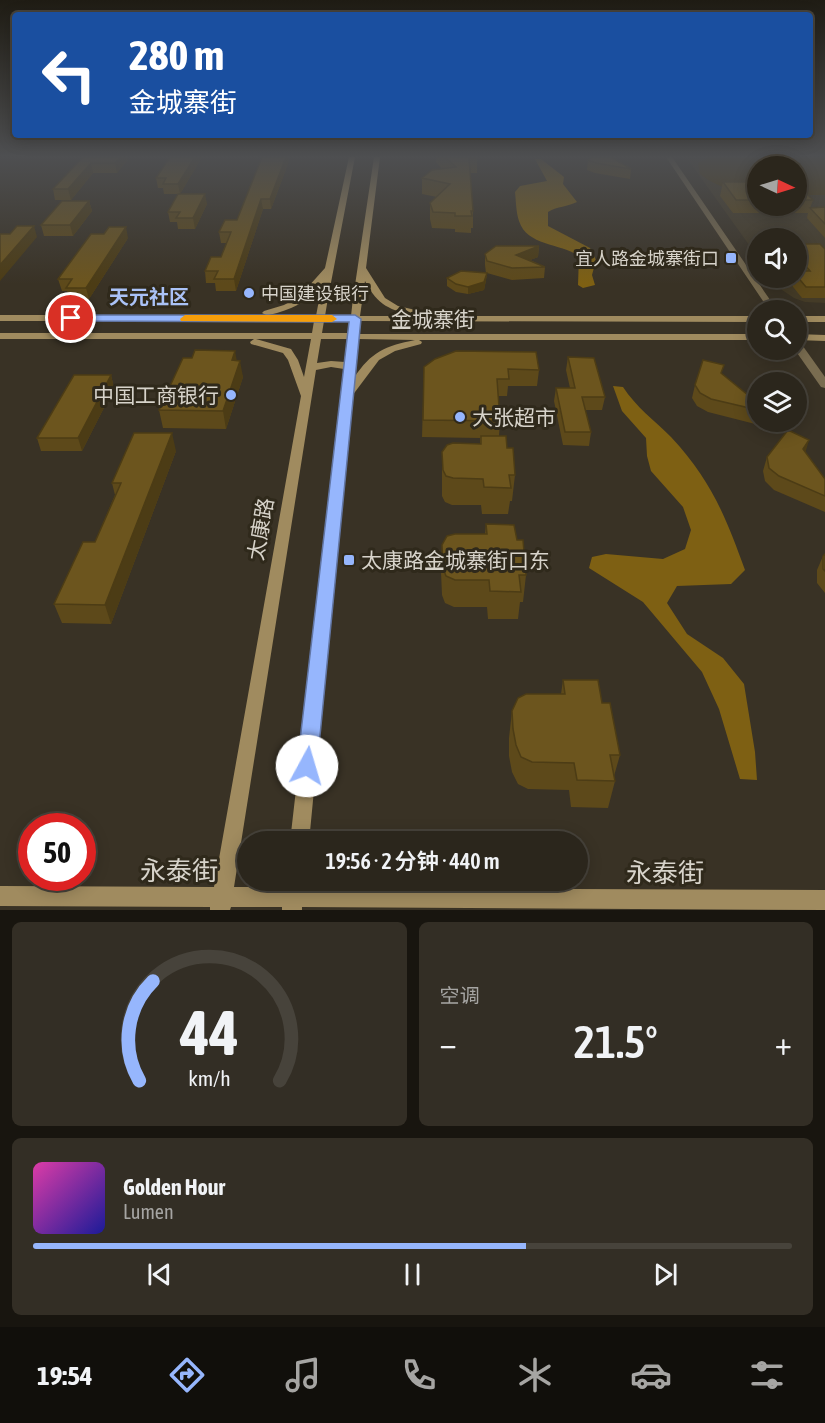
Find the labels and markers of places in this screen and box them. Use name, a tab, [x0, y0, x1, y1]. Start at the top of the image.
place label: 宜人路金城寨街口	[575, 248, 719, 269]
marker: 宜人路金城寨街口	[724, 251, 738, 265]
place label: 中国建设银行	[261, 283, 369, 304]
marker: 中国建设银行	[242, 286, 256, 300]
pin	[45, 292, 96, 343]
place label: 中国工商银行	[93, 383, 219, 407]
marker: 中国工商银行	[224, 388, 238, 402]
place label: 大张超市	[472, 405, 556, 429]
marker: 大张超市	[453, 410, 467, 424]
place label: 太康路金城寨街口东	[361, 548, 550, 572]
marker: 太康路金城寨街口东	[342, 553, 356, 567]

